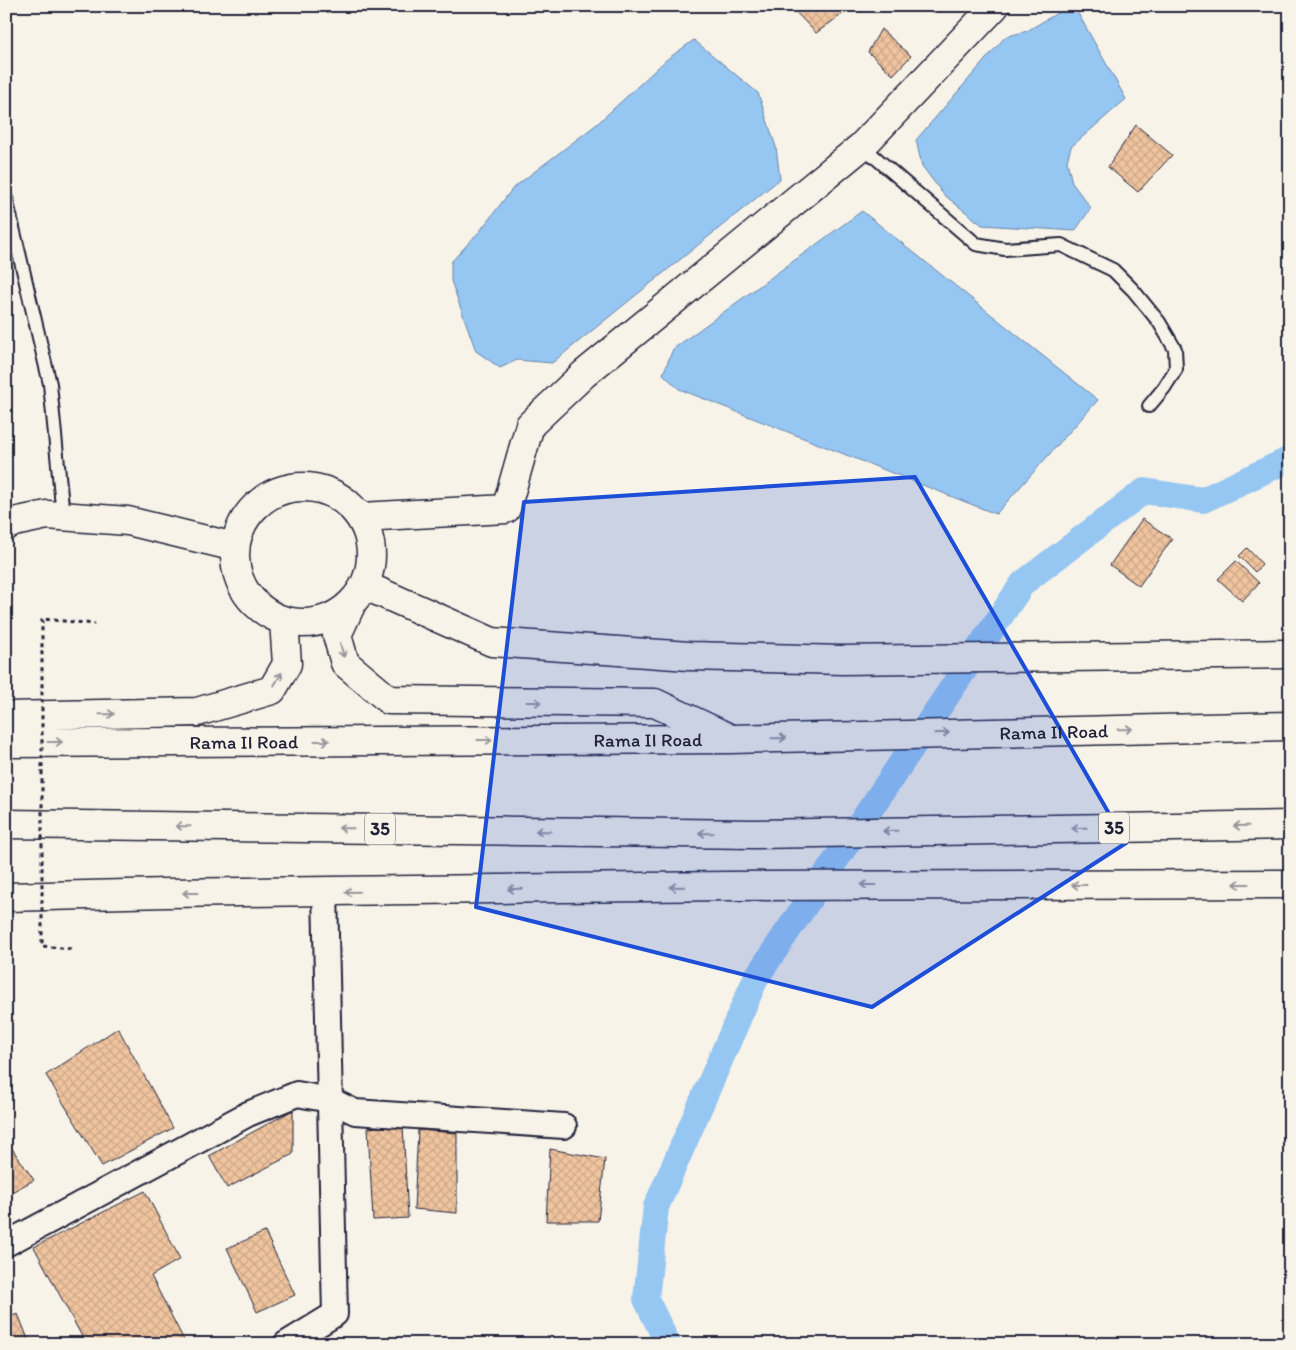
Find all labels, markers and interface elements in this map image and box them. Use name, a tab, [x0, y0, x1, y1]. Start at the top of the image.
one-way arrow	[337, 642, 347, 658]
one-way arrow	[274, 672, 284, 686]
one-way arrow	[526, 697, 542, 707]
one-way arrow	[99, 709, 115, 719]
street label: Rama II Road	[999, 719, 1109, 744]
one-way arrow	[1117, 724, 1133, 734]
street label: Rama II Road	[593, 728, 703, 751]
one-way arrow	[934, 729, 950, 738]
street label: Rama II Road	[189, 730, 299, 753]
one-way arrow	[771, 733, 787, 743]
one-way arrow	[476, 735, 493, 745]
one-way arrow	[314, 736, 330, 746]
one-way arrow	[46, 737, 63, 747]
road number: 35	[1099, 812, 1129, 844]
road number: 35	[365, 814, 395, 844]
one-way arrow	[1233, 821, 1250, 831]
one-way arrow	[175, 822, 191, 831]
one-way arrow	[1071, 823, 1087, 833]
one-way arrow	[338, 824, 354, 833]
one-way arrow	[535, 826, 552, 836]
one-way arrow	[882, 826, 898, 836]
one-way arrow	[698, 828, 714, 838]
one-way arrow	[1233, 879, 1250, 889]
one-way arrow	[861, 880, 877, 890]
one-way arrow	[1071, 880, 1087, 889]
one-way arrow	[670, 882, 686, 891]
one-way arrow	[507, 884, 524, 894]
one-way arrow	[345, 887, 361, 897]
one-way arrow	[182, 888, 198, 898]

